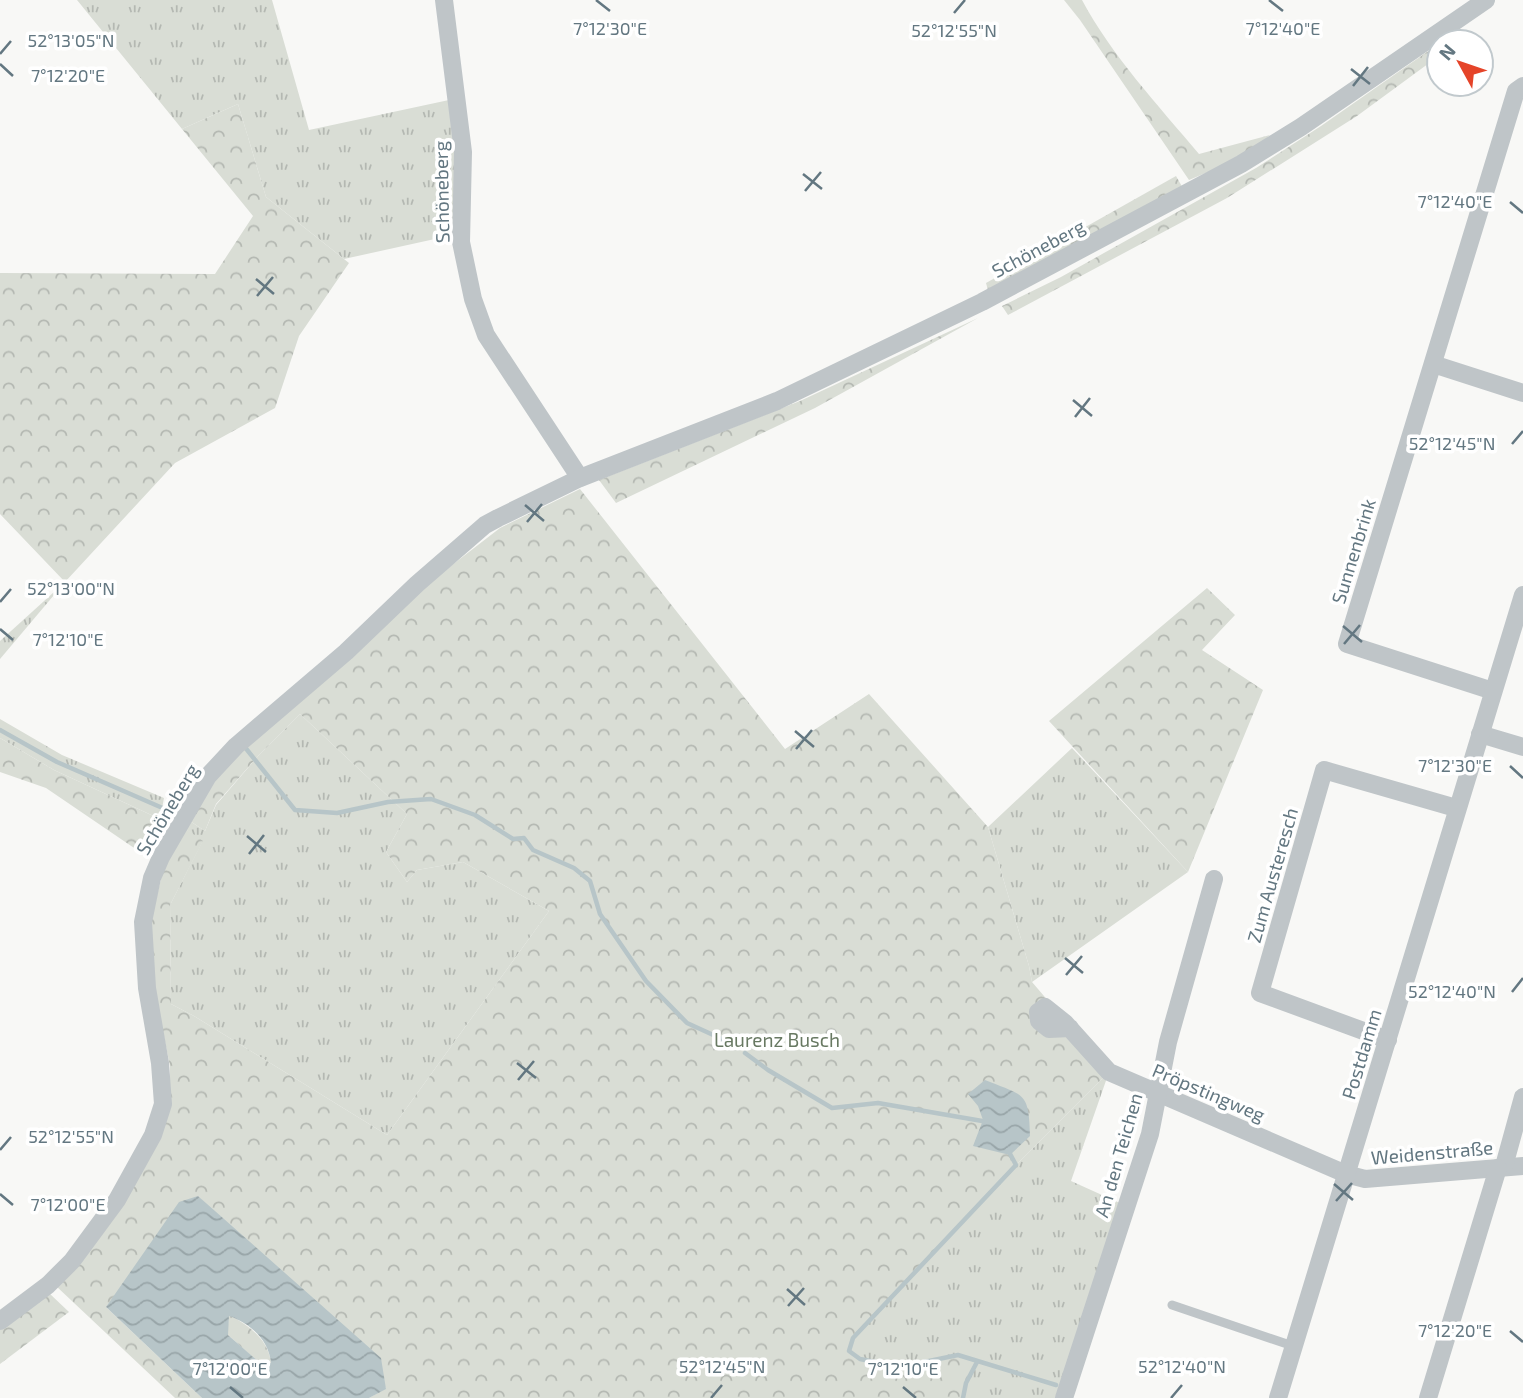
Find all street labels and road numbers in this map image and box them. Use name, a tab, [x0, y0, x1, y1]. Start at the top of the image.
street label: Schöneberg	[429, 140, 453, 243]
street label: Schöneberg	[987, 214, 1089, 282]
street label: Sunnenbrink	[1326, 495, 1380, 606]
street label: Schöneberg	[131, 759, 203, 859]
street label: Zum Austeresch	[1242, 805, 1302, 945]
street label: Postdamm	[1336, 1006, 1386, 1102]
street label: Pröpstingweg	[1149, 1058, 1269, 1126]
street label: An den Teichen	[1089, 1090, 1147, 1220]
street label: Weidenstraße	[1370, 1135, 1494, 1169]

